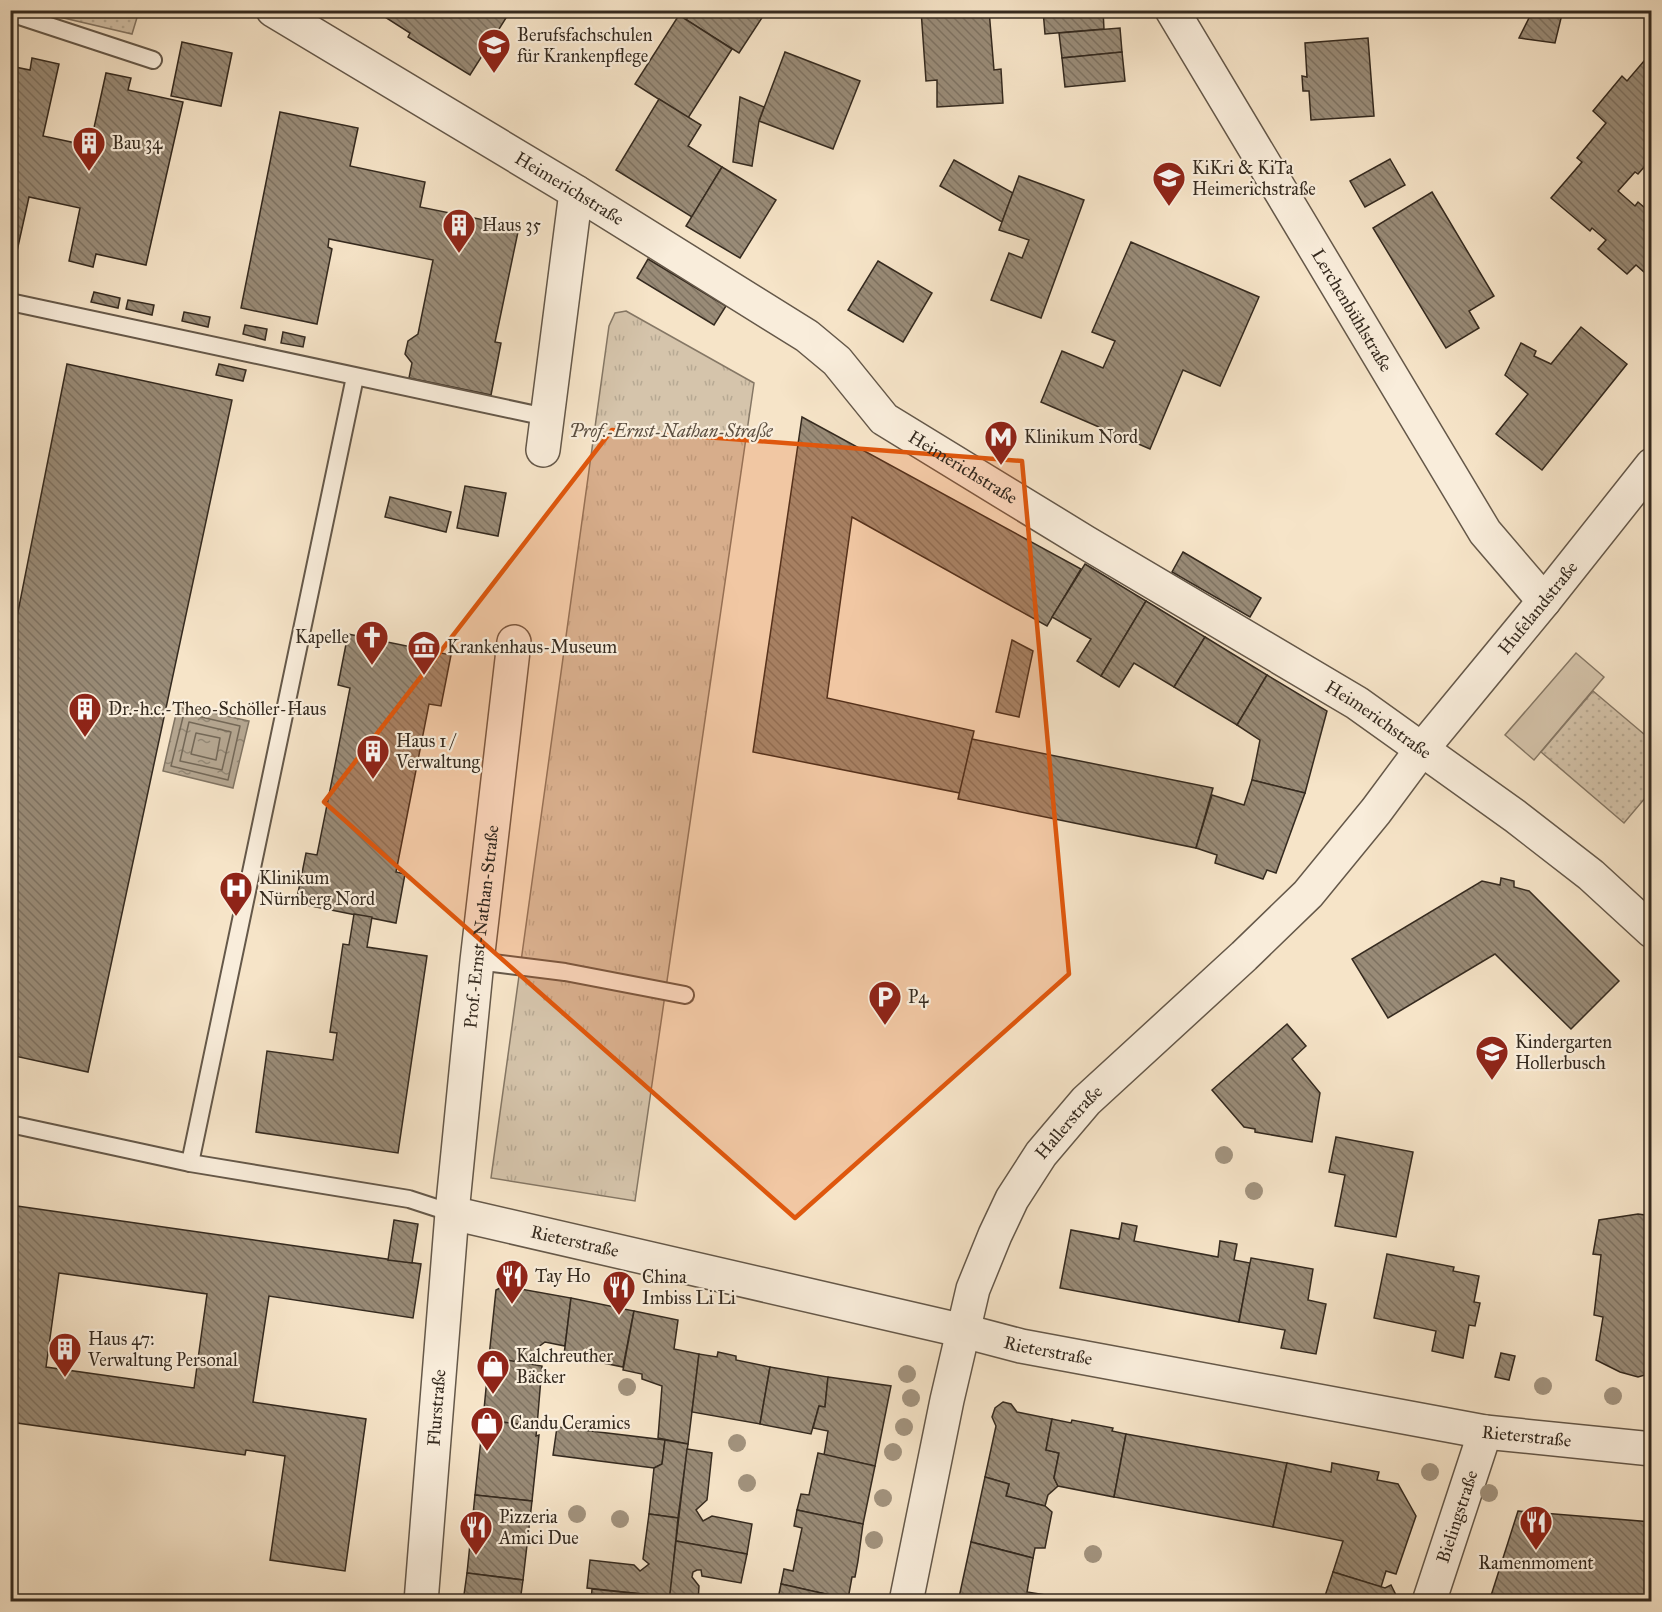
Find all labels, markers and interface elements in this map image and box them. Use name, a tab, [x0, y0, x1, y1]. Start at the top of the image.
place label: Berufsfachschulen für Krankenpflege	[517, 24, 653, 68]
school or university icon: Berufsfachschulen für Krankenpflege	[476, 27, 512, 74]
building icon: Bau 34	[71, 125, 107, 172]
place label: Bau 34	[112, 132, 163, 154]
street label: Heimerichstraße	[511, 147, 628, 230]
place label: KiKri & KiTa Heimerichstraße	[1192, 157, 1316, 200]
school or university icon: KiKri & KiTa Heimerichstraße	[1151, 160, 1187, 207]
building icon: Haus 35	[441, 207, 477, 254]
place label: Haus 35	[482, 214, 541, 236]
street label: Lerchenbühlstraße	[1307, 245, 1397, 376]
metro station icon: Klinikum Nord	[983, 419, 1019, 466]
park label: Prof.-Ernst-Nathan-Straße	[569, 420, 774, 442]
street label: Heimerichstraße	[904, 426, 1022, 509]
place label: Klinikum Nord	[1024, 426, 1138, 448]
street label: Hufelandstraße	[1493, 557, 1582, 659]
church icon: Kapelle	[354, 619, 390, 666]
place label: Kapelle	[295, 626, 349, 648]
museum icon: Krankenhaus-Museum	[406, 629, 442, 676]
place label: Krankenhaus-Museum	[447, 636, 617, 658]
street label: Heimerichstraße	[1321, 676, 1436, 764]
building icon: Dr.-h.c.-Theo-Schöller-Haus	[67, 691, 103, 738]
place label: Dr.-h.c.-Theo-Schöller-Haus	[108, 698, 326, 720]
place label: Haus 1 / Verwaltung	[395, 730, 480, 774]
building icon: Haus 1 / Verwaltung	[355, 733, 391, 780]
street label: Prof.-Ernst-Nathan-Straße	[459, 824, 504, 1030]
place label: Klinikum Nürnberg Nord	[259, 867, 375, 911]
hospital icon: Klinikum Nürnberg Nord	[218, 870, 254, 917]
parking icon: P4	[867, 979, 903, 1026]
place label: P4	[908, 986, 929, 1008]
place label: Kindergarten Hollerbusch	[1515, 1031, 1612, 1074]
school or university icon: Kindergarten Hollerbusch	[1474, 1034, 1510, 1081]
street label: Hallerstraße	[1030, 1081, 1107, 1164]
street label: Rieterstraße	[529, 1220, 621, 1262]
restaurant icon: Tay Ho	[494, 1258, 530, 1305]
place label: Tay Ho	[535, 1265, 591, 1287]
place label: China Imbiss Li Li	[642, 1266, 736, 1309]
restaurant icon: China Imbiss Li Li	[601, 1269, 637, 1316]
place label: Haus 47: Verwaltung Personal	[87, 1328, 238, 1372]
building icon: Haus 47: Verwaltung Personal	[47, 1331, 83, 1378]
street label: Rieterstraße	[1001, 1331, 1094, 1370]
place label: Kalchreuther Bäcker	[516, 1345, 613, 1388]
shop icon: Kalchreuther Bäcker	[475, 1348, 511, 1395]
street label: Flurstraße	[422, 1368, 451, 1447]
shop icon: Candu Ceramics	[469, 1405, 505, 1452]
place label: Candu Ceramics	[510, 1412, 630, 1434]
street label: Rieterstraße	[1481, 1421, 1572, 1452]
street label: Bielingstraße	[1432, 1467, 1483, 1566]
restaurant icon: Ramenmoment	[1518, 1504, 1554, 1551]
place label: Pizzeria Amici Due	[498, 1506, 579, 1549]
restaurant icon: Pizzeria Amici Due	[458, 1509, 494, 1556]
place label: Ramenmoment	[1478, 1552, 1594, 1574]

